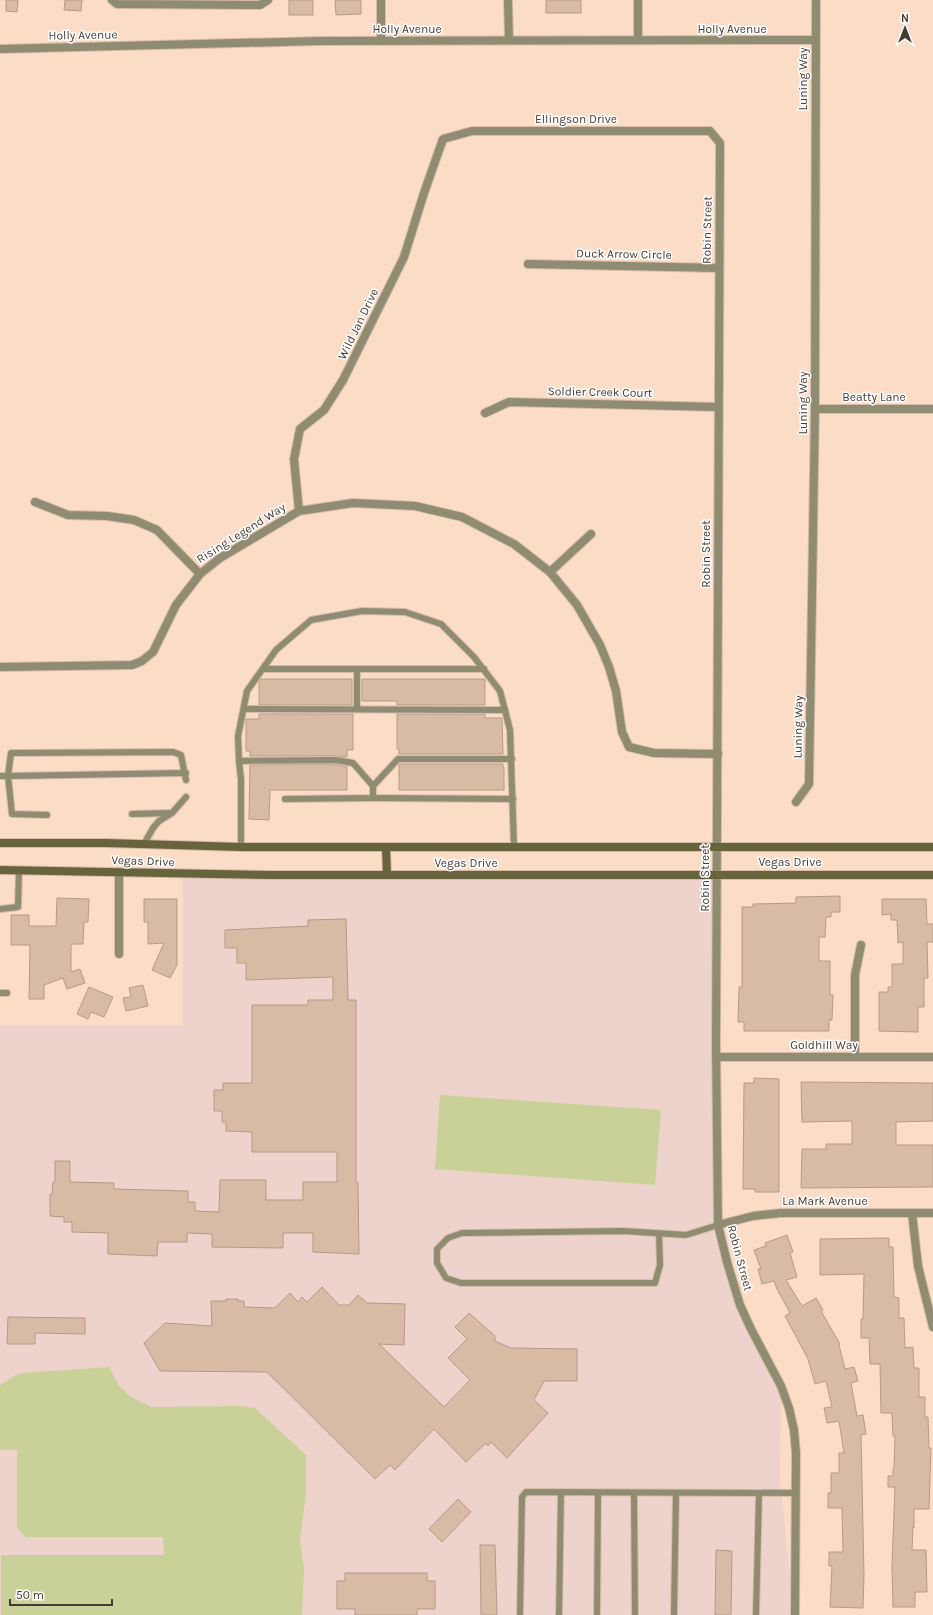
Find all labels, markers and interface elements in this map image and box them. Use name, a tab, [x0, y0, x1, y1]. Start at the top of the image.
north arrow	[885, 8, 925, 48]
text: N	[901, 12, 909, 25]
street label: Holly Avenue	[372, 22, 442, 36]
street label: Holly Avenue	[697, 22, 767, 36]
street label: Holly Avenue	[48, 27, 118, 43]
street label: Luning Way	[796, 47, 810, 111]
street label: Ellingson Drive	[535, 112, 617, 126]
street label: Robin Street	[699, 196, 715, 264]
street label: Duck Arrow Circle	[576, 246, 672, 262]
street label: Wild Jan Drive	[335, 286, 381, 362]
street label: Luning Way	[796, 371, 810, 435]
street label: Soldier Creek Court	[547, 384, 653, 400]
street label: Beatty Lane	[842, 390, 906, 404]
street label: Rising Legend Way	[194, 500, 288, 566]
street label: Robin Street	[699, 520, 713, 588]
street label: Luning Way	[790, 695, 806, 759]
street label: Robin Street	[698, 844, 712, 912]
street label: Vegas Drive	[111, 853, 175, 869]
street label: Vegas Drive	[758, 855, 822, 869]
street label: Vegas Drive	[434, 856, 498, 870]
street label: Goldhill Way	[790, 1038, 858, 1052]
street label: La Mark Avenue	[782, 1194, 868, 1208]
street label: Robin Street	[724, 1224, 756, 1293]
scale bar	[10, 1581, 112, 1607]
text: 50 m	[16, 1588, 44, 1602]

